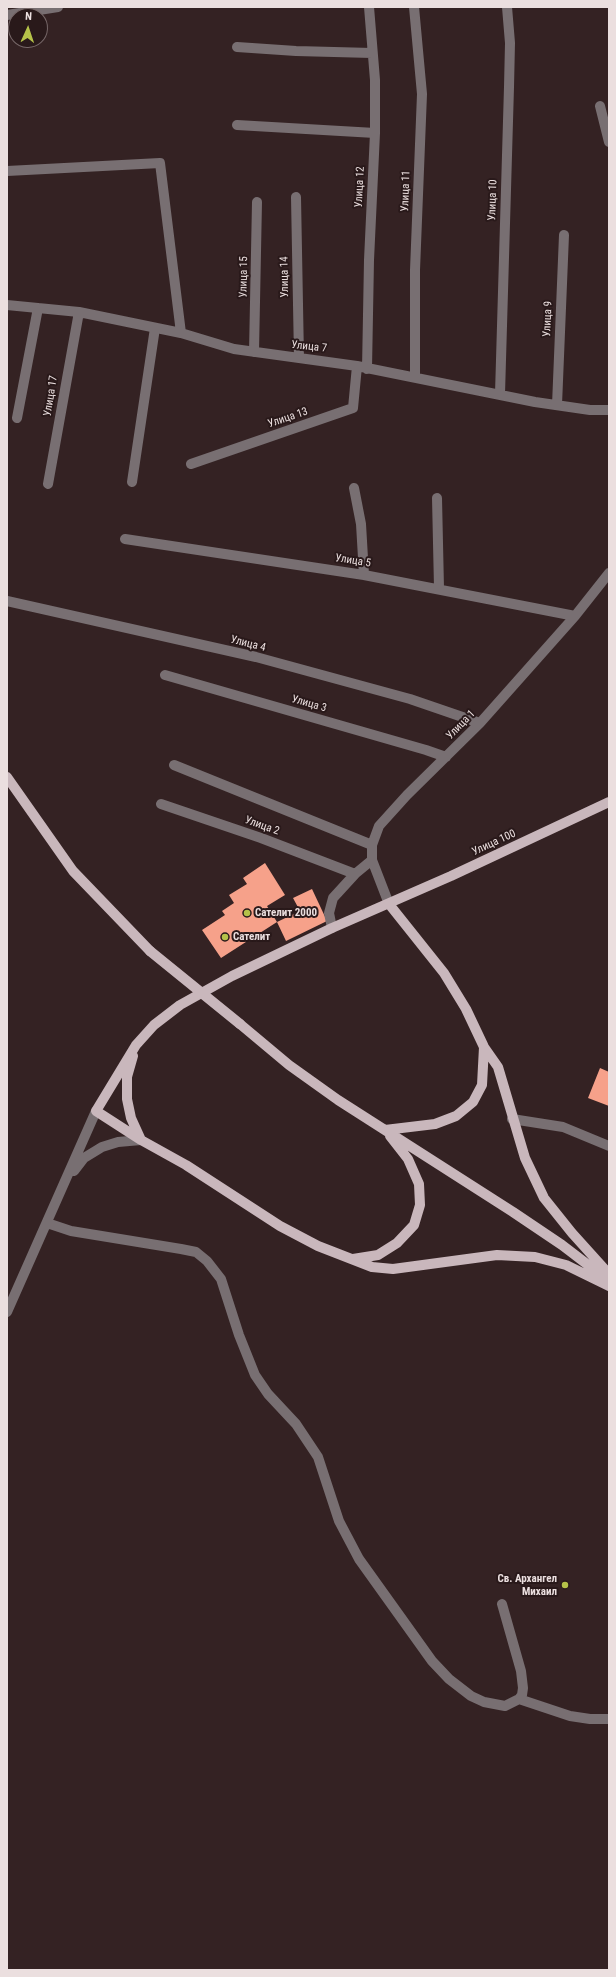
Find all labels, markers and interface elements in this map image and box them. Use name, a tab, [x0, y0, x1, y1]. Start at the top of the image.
north arrow	[8, 8, 48, 48]
text: N	[25, 10, 32, 23]
street label: Улица 12	[352, 166, 368, 208]
street label: Улица 11	[399, 170, 413, 212]
street label: Улица 10	[486, 179, 500, 221]
street label: Улица 15	[237, 256, 251, 298]
street label: Улица 14	[278, 256, 292, 298]
street label: Улица 9	[541, 301, 555, 337]
street label: Улица 7	[290, 339, 328, 355]
street label: Улица 17	[41, 375, 61, 417]
street label: Улица 13	[266, 405, 310, 431]
street label: Улица 5	[334, 552, 372, 570]
street label: Улица 4	[229, 633, 267, 655]
street label: Улица 3	[290, 693, 328, 715]
street label: Улица 1	[444, 708, 478, 742]
street label: Улица 2	[243, 814, 281, 838]
street label: Улица 100	[470, 827, 518, 859]
place label: Сателит 2000	[255, 906, 317, 920]
marker: Сателит 2000	[242, 908, 252, 918]
place label: Сателит	[233, 930, 270, 944]
marker: Сателит	[220, 932, 230, 942]
place label: Св. Архангел Михаил	[497, 1572, 557, 1598]
marker: Св. Архангел Михаил	[560, 1580, 570, 1590]

